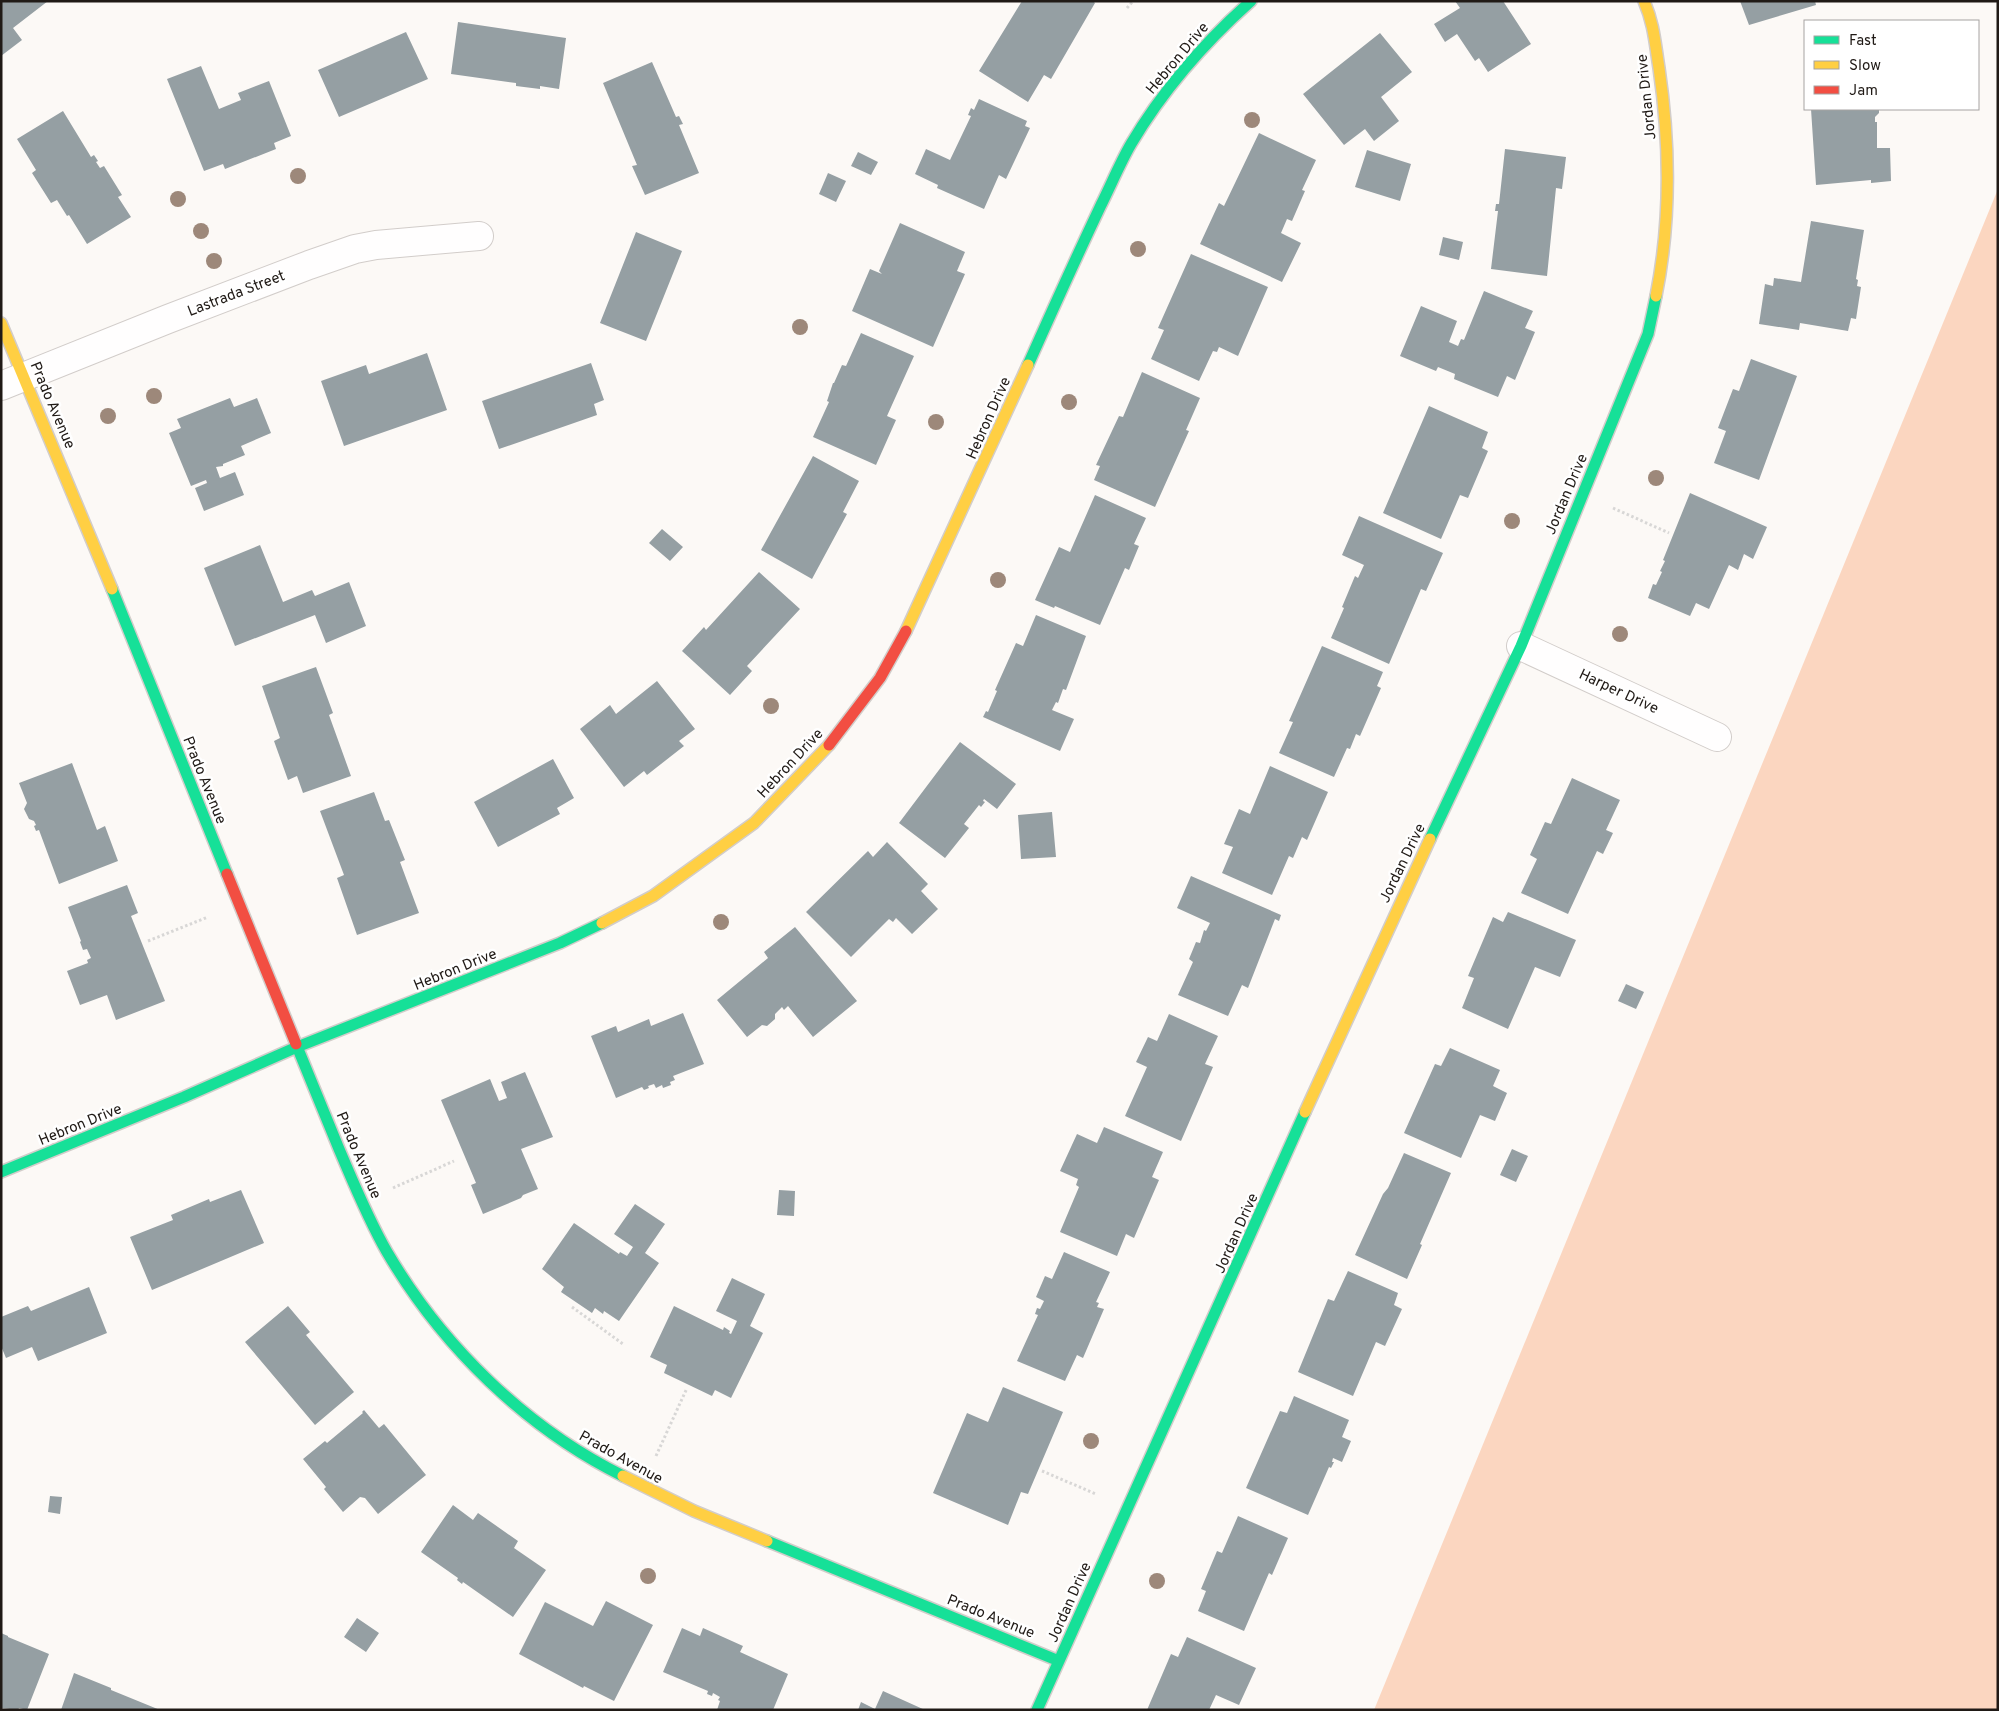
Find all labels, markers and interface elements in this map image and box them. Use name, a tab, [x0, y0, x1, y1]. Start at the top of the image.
street label: Hebron Drive	[1143, 19, 1214, 99]
legend	[1804, 20, 1979, 110]
text: Fast	[1849, 32, 1877, 51]
street label: Jordan Drive	[1634, 53, 1661, 141]
text: Slow	[1849, 57, 1881, 76]
text: Jam	[1849, 82, 1878, 101]
street label: Lastrada Street	[185, 267, 288, 322]
street label: Prado Avenue	[25, 359, 79, 452]
street label: Hebron Drive	[963, 374, 1016, 463]
street label: Jordan Drive	[1542, 451, 1593, 538]
street label: Harper Drive	[1576, 666, 1661, 719]
street label: Hebron Drive	[754, 725, 828, 803]
street label: Prado Avenue	[177, 734, 230, 827]
street label: Jordan Drive	[1376, 821, 1431, 906]
street label: Hebron Drive	[411, 945, 500, 996]
street label: Hebron Drive	[36, 1100, 125, 1151]
street label: Prado Avenue	[331, 1109, 385, 1202]
street label: Jordan Drive	[1211, 1190, 1264, 1277]
street label: Prado Avenue	[575, 1427, 666, 1489]
street label: Jordan Drive	[1044, 1559, 1097, 1646]
street label: Prado Avenue	[944, 1591, 1037, 1644]

